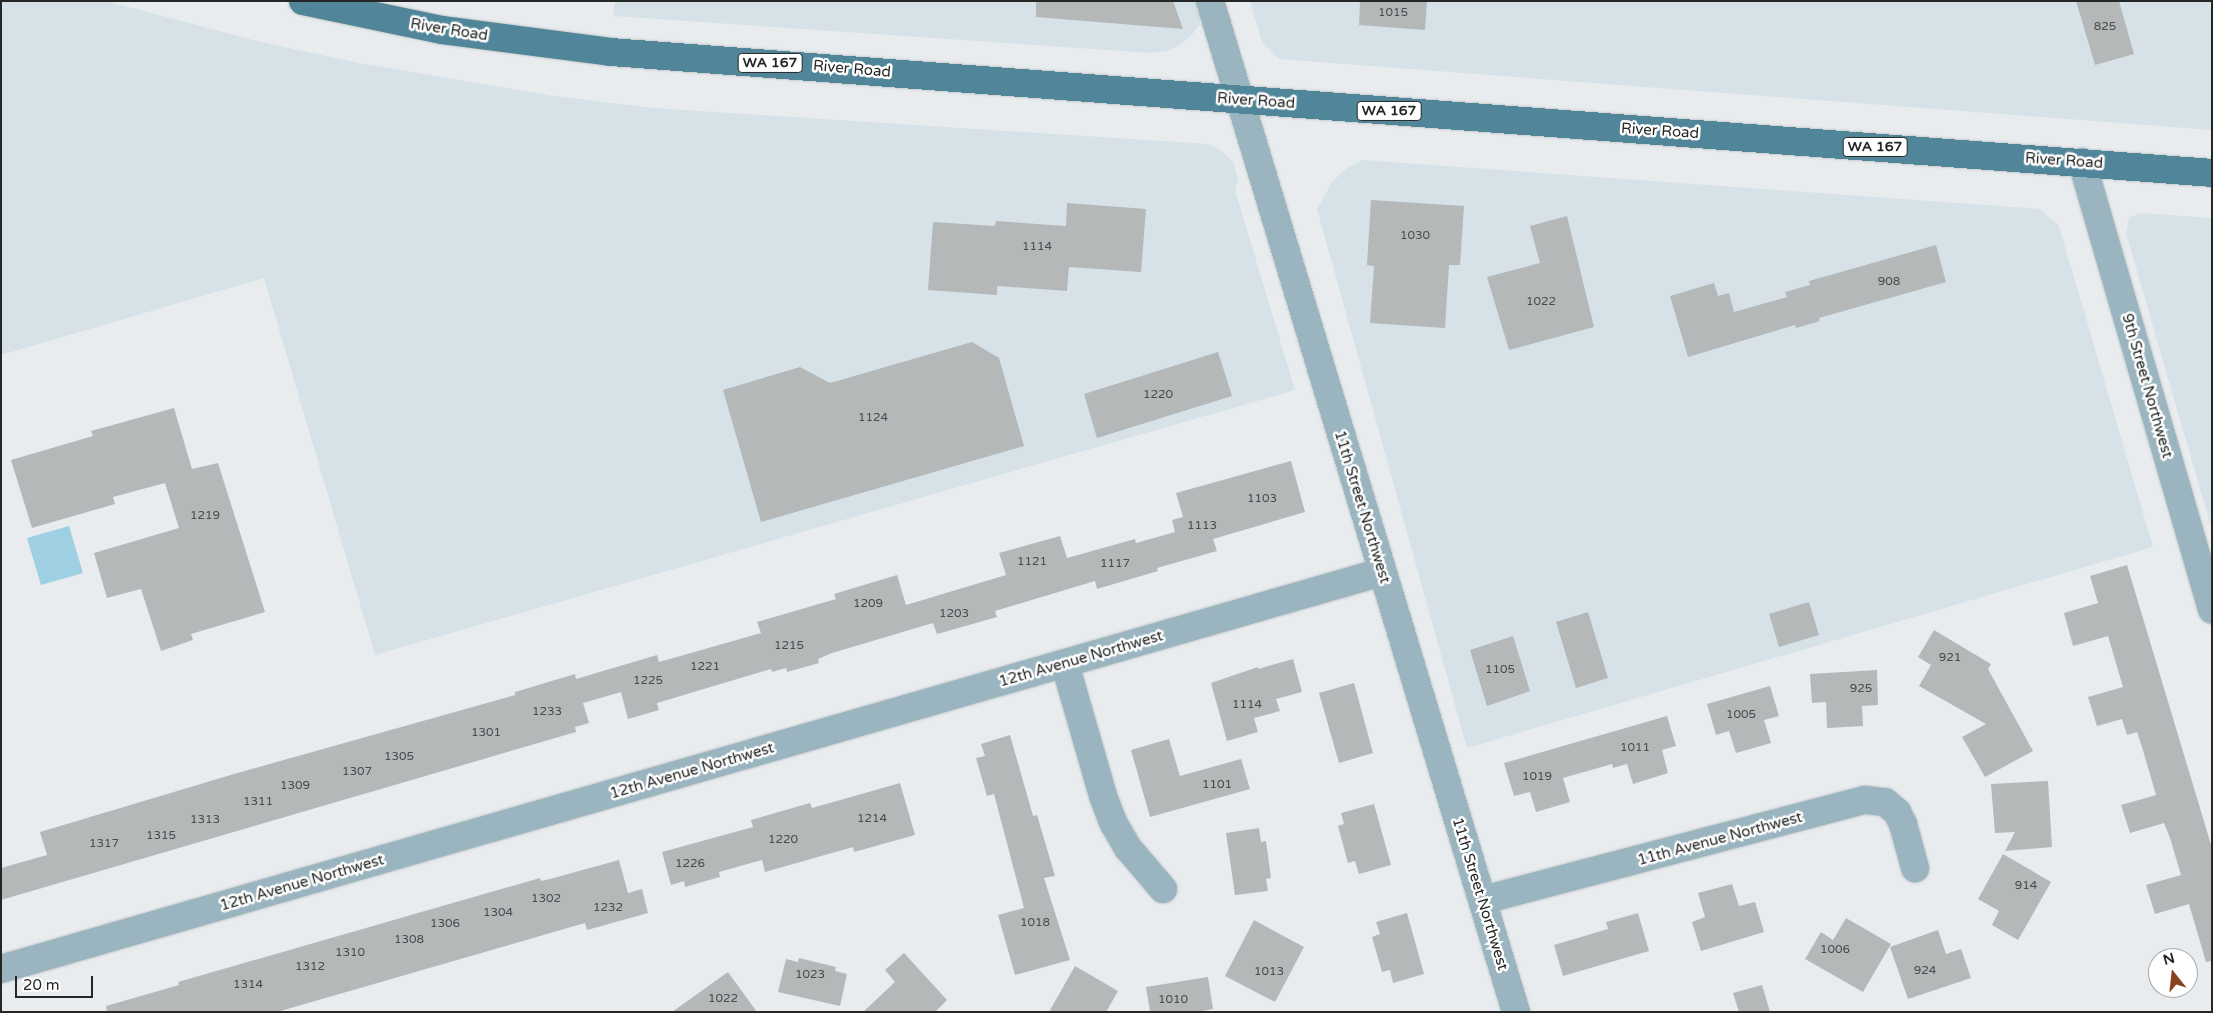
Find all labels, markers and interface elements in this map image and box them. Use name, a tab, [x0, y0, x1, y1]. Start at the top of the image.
house number: 1015	[1378, 6, 1408, 20]
street label: River Road	[409, 15, 489, 45]
house number: 825	[2094, 20, 2116, 34]
road number: WA 167	[738, 52, 802, 74]
street label: River Road	[812, 57, 892, 81]
street label: River Road	[1216, 89, 1296, 113]
road number: WA 167	[1356, 100, 1422, 122]
street label: River Road	[1620, 119, 1700, 143]
road number: WA 167	[1842, 136, 1908, 158]
street label: River Road	[2024, 149, 2104, 173]
house number: 1030	[1400, 229, 1430, 243]
house number: 1114	[1022, 240, 1052, 254]
house number: 908	[1878, 275, 1900, 289]
house number: 1022	[1526, 295, 1556, 309]
street label: 9th Street Northwest	[2118, 312, 2176, 460]
house number: 1220	[1143, 388, 1173, 402]
house number: 1124	[858, 411, 888, 425]
street label: 11th Street Northwest	[1330, 428, 1394, 586]
house number: 1103	[1247, 492, 1277, 506]
house number: 1219	[190, 509, 220, 523]
house number: 1113	[1187, 519, 1217, 533]
house number: 1121	[1017, 555, 1047, 569]
house number: 1117	[1100, 557, 1130, 571]
house number: 1209	[853, 597, 883, 611]
house number: 1203	[939, 607, 969, 621]
street label: 12th Avenue Northwest	[997, 627, 1165, 691]
house number: 1215	[774, 639, 804, 653]
house number: 921	[1939, 651, 1961, 665]
house number: 1221	[690, 660, 720, 674]
house number: 1105	[1485, 663, 1515, 677]
house number: 1225	[633, 674, 663, 688]
house number: 925	[1850, 682, 1872, 696]
house number: 1114	[1232, 698, 1262, 712]
house number: 1233	[532, 705, 562, 719]
house number: 1005	[1726, 708, 1756, 722]
house number: 1301	[471, 726, 501, 740]
street label: 12th Avenue Northwest	[608, 739, 776, 803]
house number: 1011	[1620, 741, 1650, 755]
house number: 1305	[384, 750, 414, 764]
house number: 1307	[342, 765, 372, 779]
house number: 1019	[1522, 770, 1552, 784]
house number: 1101	[1202, 778, 1232, 792]
house number: 1309	[280, 779, 310, 793]
house number: 1311	[243, 795, 273, 809]
street label: 11th Avenue Northwest	[1636, 808, 1804, 870]
house number: 1214	[857, 812, 887, 826]
house number: 1313	[190, 813, 220, 827]
street label: 11th Street Northwest	[1448, 815, 1512, 973]
house number: 1315	[146, 829, 176, 843]
house number: 1220	[768, 833, 798, 847]
house number: 1317	[89, 837, 119, 851]
street label: 12th Avenue Northwest	[218, 851, 386, 915]
house number: 1226	[675, 857, 705, 871]
house number: 914	[2015, 879, 2037, 893]
house number: 1302	[531, 892, 561, 906]
house number: 1232	[593, 901, 623, 915]
house number: 1304	[483, 906, 513, 920]
house number: 1018	[1020, 916, 1050, 930]
house number: 1306	[430, 917, 460, 931]
house number: 1308	[394, 933, 424, 947]
house number: 1006	[1820, 943, 1850, 957]
house number: 1310	[335, 946, 365, 960]
north arrow	[2148, 948, 2198, 998]
text: N	[2161, 949, 2177, 969]
house number: 1312	[295, 960, 325, 974]
house number: 924	[1914, 964, 1936, 978]
house number: 1013	[1254, 965, 1284, 979]
scale bar	[18, 966, 95, 998]
house number: 1023	[795, 968, 825, 982]
text: 20 m	[23, 976, 60, 994]
house number: 1314	[233, 978, 263, 992]
house number: 1022	[708, 992, 738, 1006]
house number: 1010	[1158, 993, 1188, 1007]

